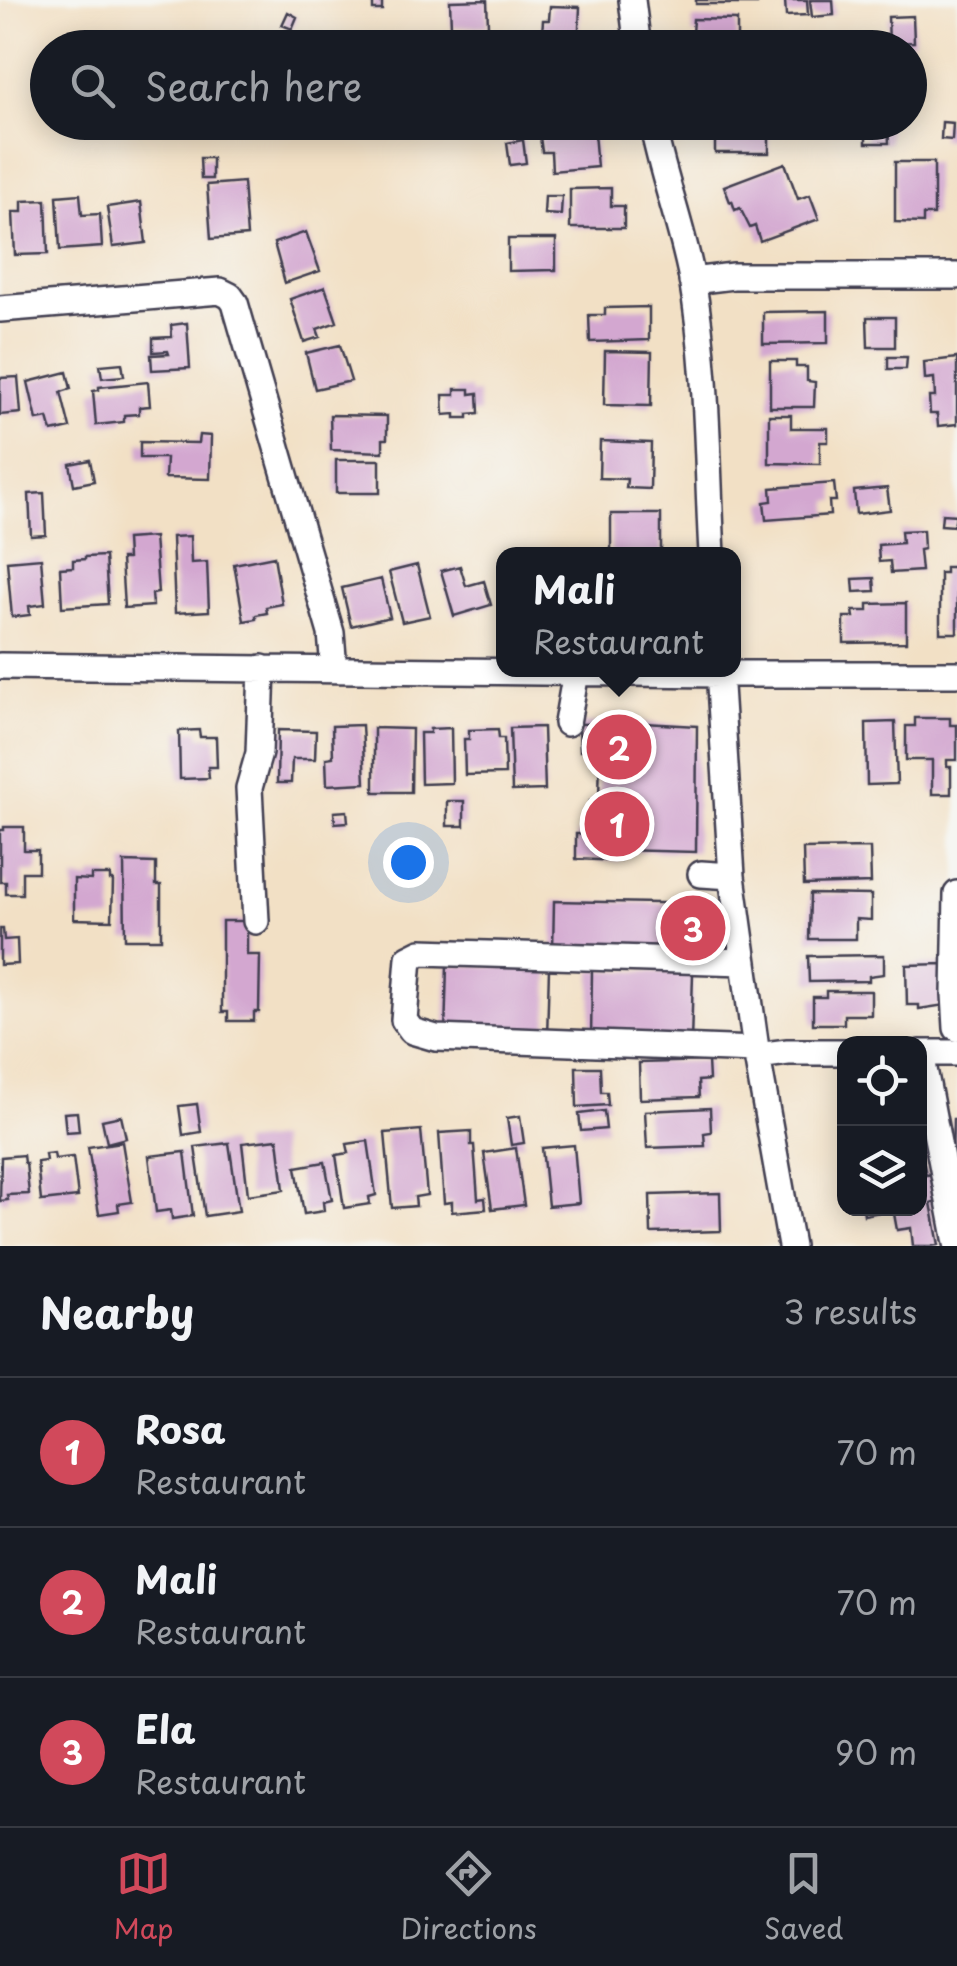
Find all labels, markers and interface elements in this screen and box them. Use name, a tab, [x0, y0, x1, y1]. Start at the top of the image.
search box	[30, 30, 927, 140]
text: Search here	[145, 57, 362, 114]
icon: search	[65, 58, 120, 113]
popup	[496, 547, 741, 677]
text: Mali	[533, 560, 615, 617]
text: Restaurant	[533, 617, 704, 665]
pin: 2	[586, 710, 652, 784]
pin: 1	[584, 786, 650, 862]
your location	[383, 837, 434, 888]
pin: 3	[660, 890, 726, 966]
map controls	[837, 1036, 927, 1216]
button: locate	[837, 1036, 927, 1126]
button: layers	[837, 1126, 927, 1216]
text: Nearby	[40, 1280, 194, 1343]
text: 3 results	[783, 1287, 917, 1335]
text: Rosa	[135, 1400, 226, 1457]
text: 1	[65, 1428, 80, 1476]
text: 70 m	[837, 1428, 917, 1476]
text: Restaurant	[135, 1457, 306, 1505]
text: Mali	[135, 1550, 217, 1607]
text: 2	[61, 1578, 84, 1626]
text: 70 m	[837, 1578, 917, 1626]
text: Restaurant	[135, 1607, 306, 1655]
text: Ela	[135, 1700, 196, 1757]
text: 3	[62, 1728, 83, 1776]
text: 90 m	[835, 1728, 917, 1776]
text: Restaurant	[135, 1757, 306, 1805]
tab: Map	[114, 1846, 173, 1949]
tab: Directions	[401, 1846, 537, 1949]
tab: Saved	[764, 1846, 843, 1949]

